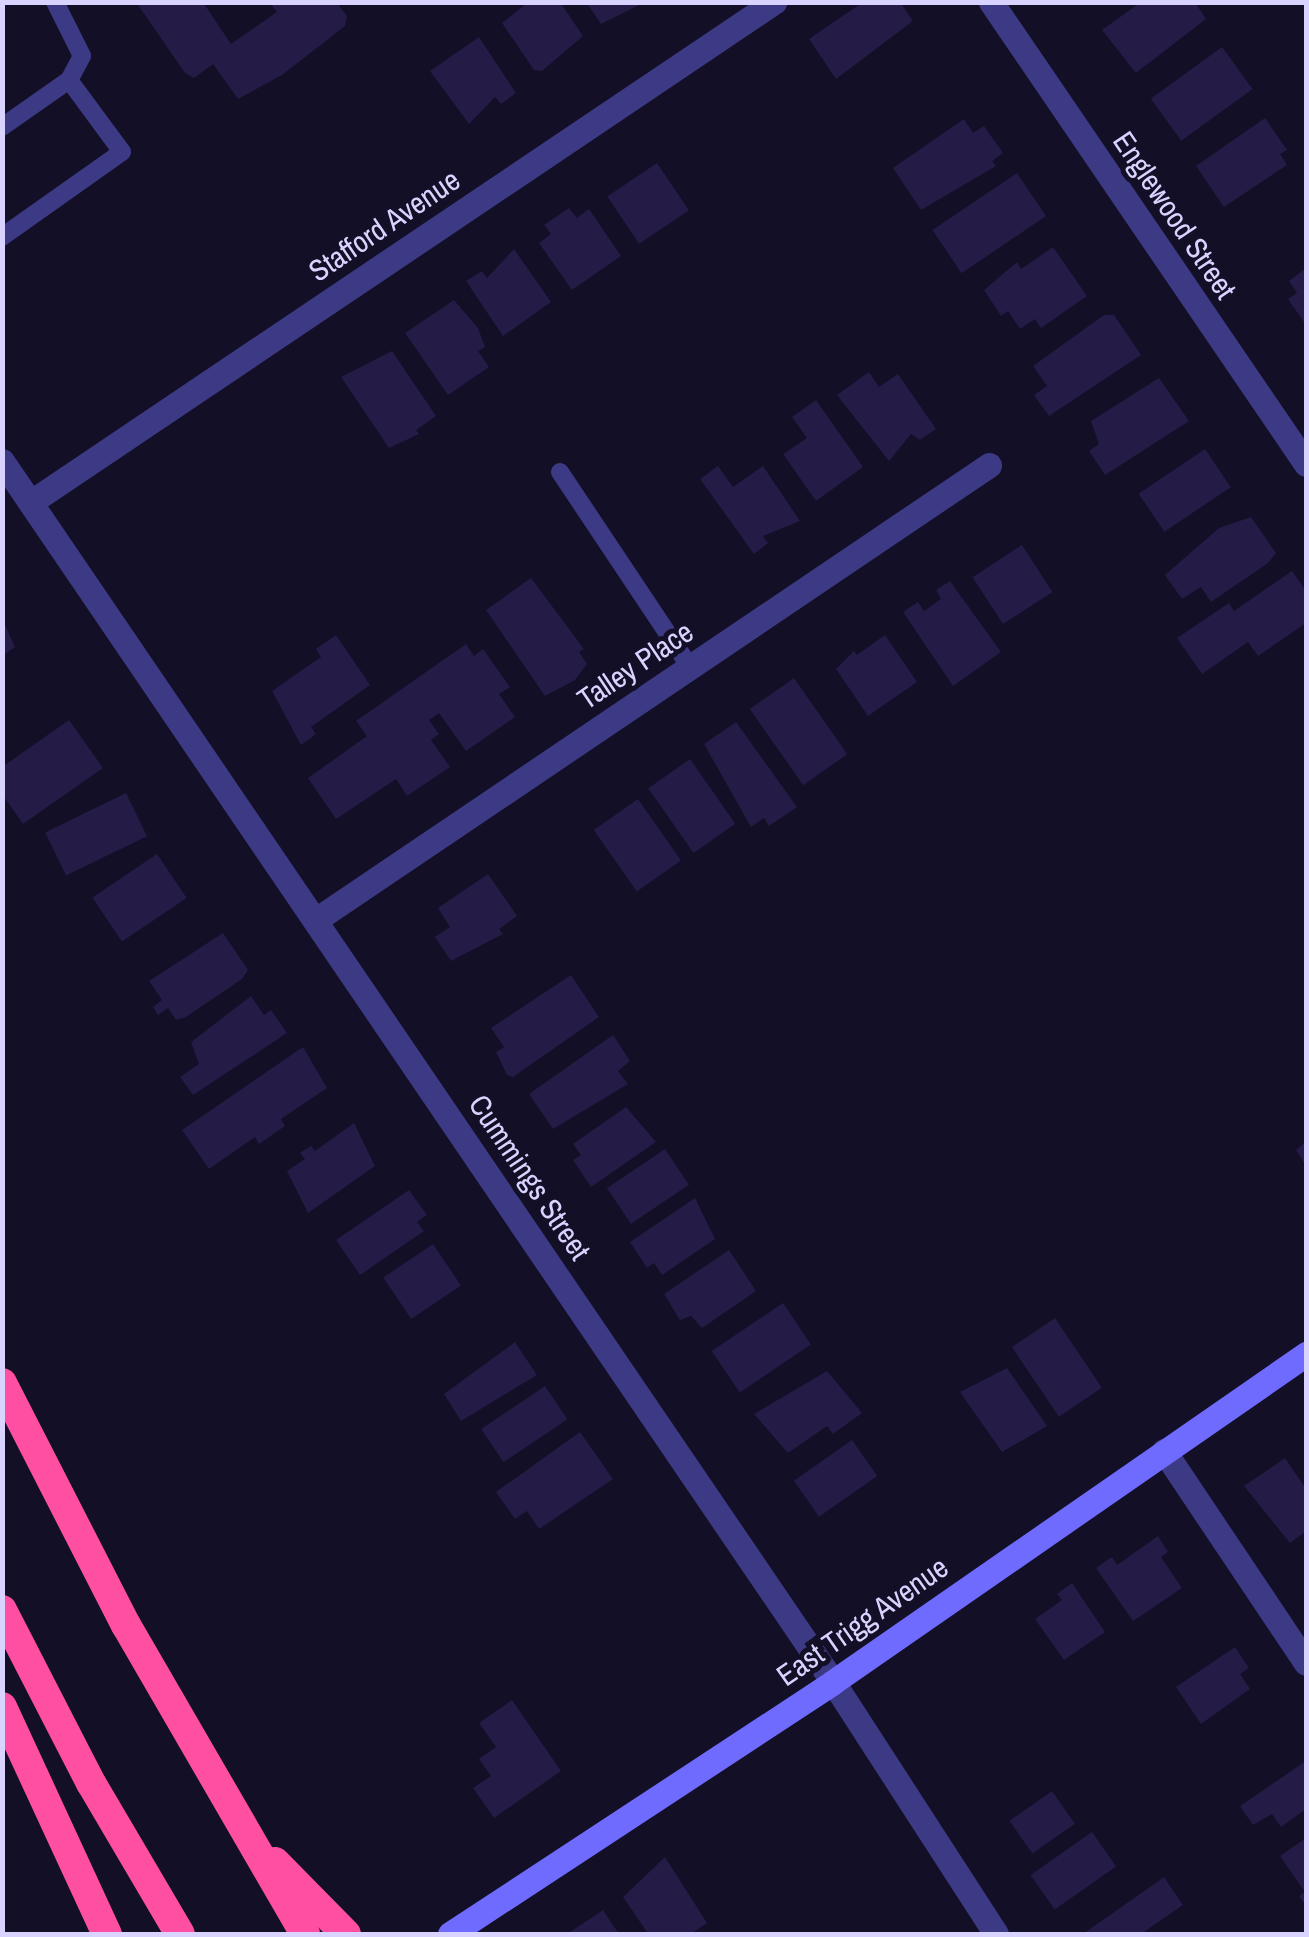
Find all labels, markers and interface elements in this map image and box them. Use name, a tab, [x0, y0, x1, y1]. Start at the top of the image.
street label: Englewood Street	[1106, 124, 1244, 306]
street label: Stafford Avenue	[301, 161, 467, 289]
street label: Talley Place	[570, 613, 700, 717]
street label: Cummings Street	[462, 1088, 598, 1266]
street label: East Trigg Avenue	[769, 1548, 955, 1694]

